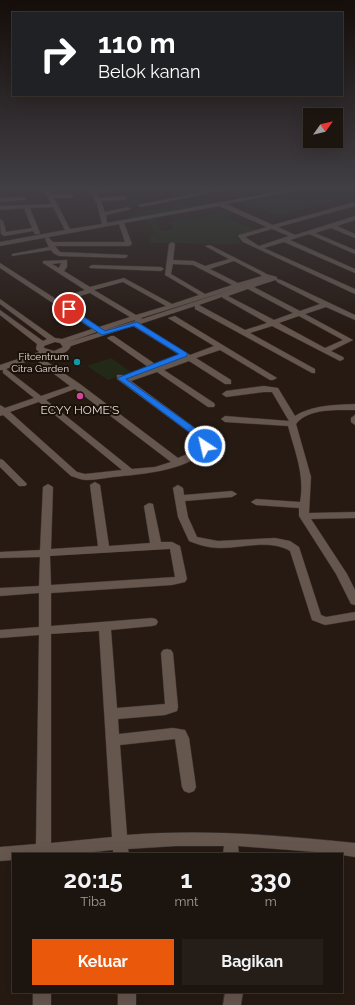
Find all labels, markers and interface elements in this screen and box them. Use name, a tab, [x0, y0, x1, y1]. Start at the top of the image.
text: 110 m	[98, 27, 176, 60]
icon: right	[32, 28, 84, 80]
text: Belok kanan	[98, 61, 200, 82]
north arrow	[303, 108, 343, 148]
map controls	[303, 108, 343, 148]
pin	[52, 292, 86, 326]
icon: arrive	[58, 298, 80, 320]
place label: Fitcentrum Citra Garden	[11, 351, 69, 374]
marker: Fitcentrum Citra Garden	[72, 357, 82, 367]
marker: ECYY HOME'S	[75, 391, 85, 401]
place label: ECYY HOME'S	[41, 403, 119, 417]
position arrow	[184, 425, 226, 467]
text: 20:15	[64, 865, 123, 894]
text: 1	[180, 865, 192, 894]
text: 330	[250, 865, 291, 894]
text: Tiba	[80, 894, 106, 909]
text: mnt	[174, 894, 198, 909]
text: m	[265, 894, 277, 909]
button: Keluar	[32, 939, 174, 985]
button: Bagikan	[182, 939, 323, 985]

